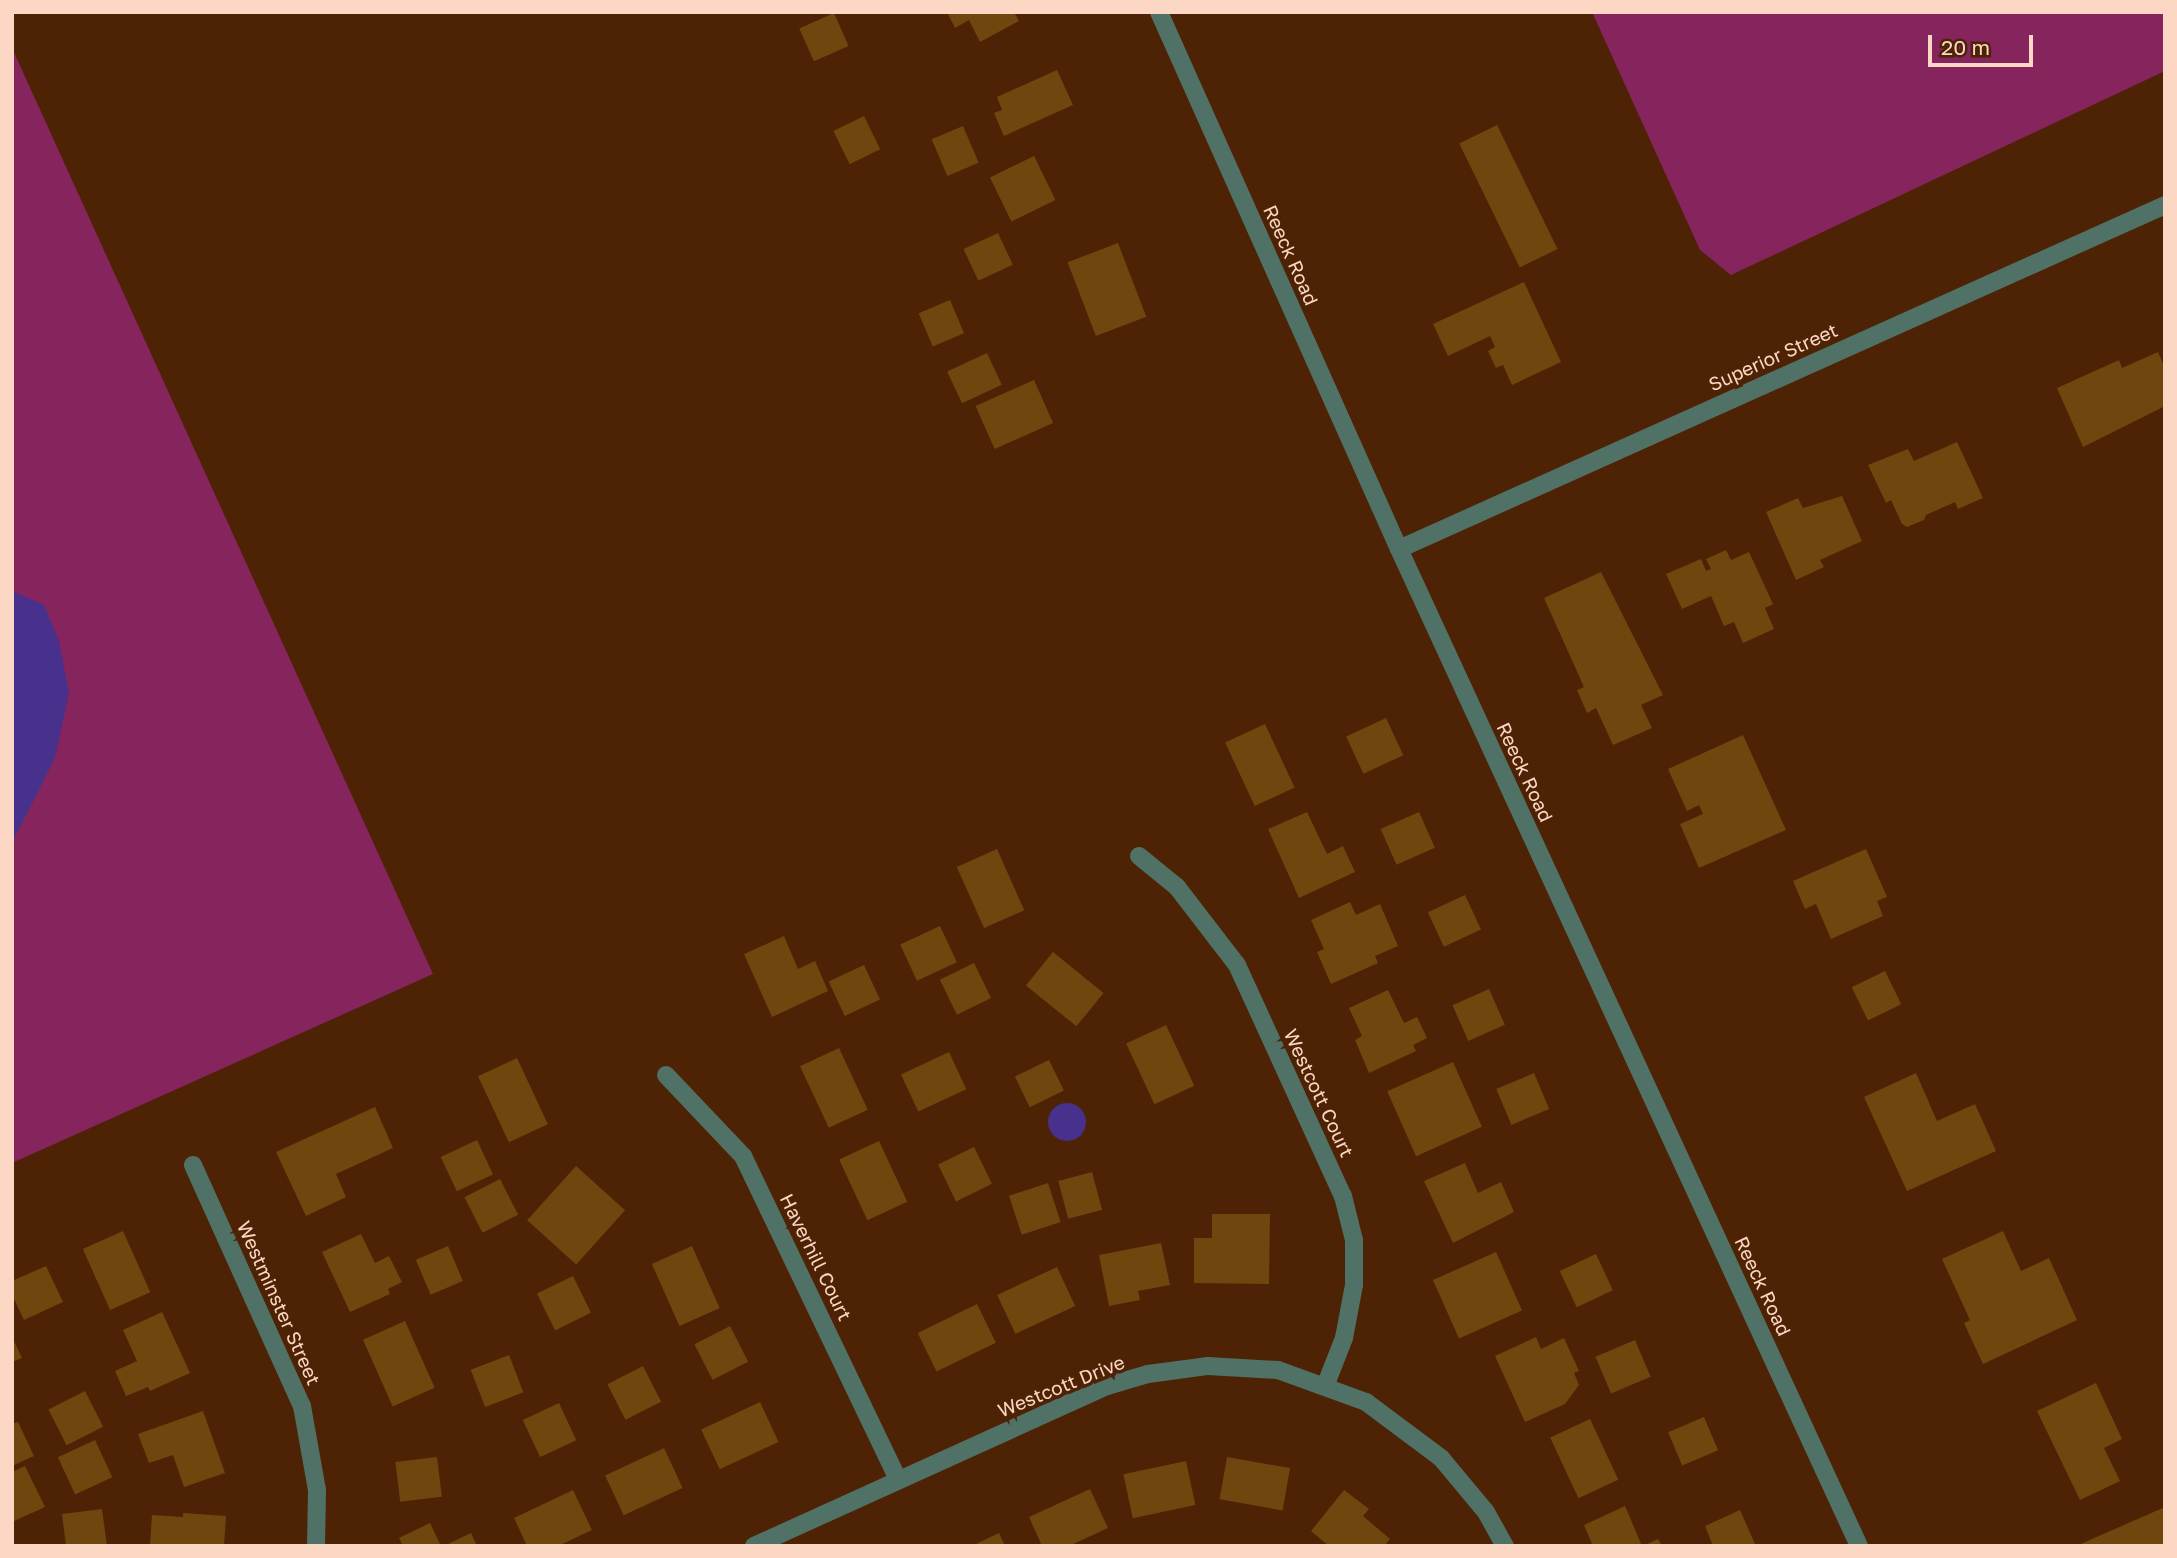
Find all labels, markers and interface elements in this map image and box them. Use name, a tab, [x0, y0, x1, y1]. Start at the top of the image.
scale bar	[1932, 21, 2037, 65]
text: 20 m	[1941, 34, 1990, 60]
street label: Reeck Road	[1259, 201, 1323, 309]
street label: Superior Street	[1705, 318, 1841, 396]
street label: Reeck Road	[1492, 719, 1558, 825]
street label: Westcott Court	[1279, 1025, 1359, 1161]
street label: Haverhill Court	[775, 1190, 857, 1324]
street label: Westminster Street	[233, 1218, 325, 1388]
street label: Reeck Road	[1730, 1233, 1796, 1339]
street label: Westcott Drive	[994, 1350, 1128, 1422]

